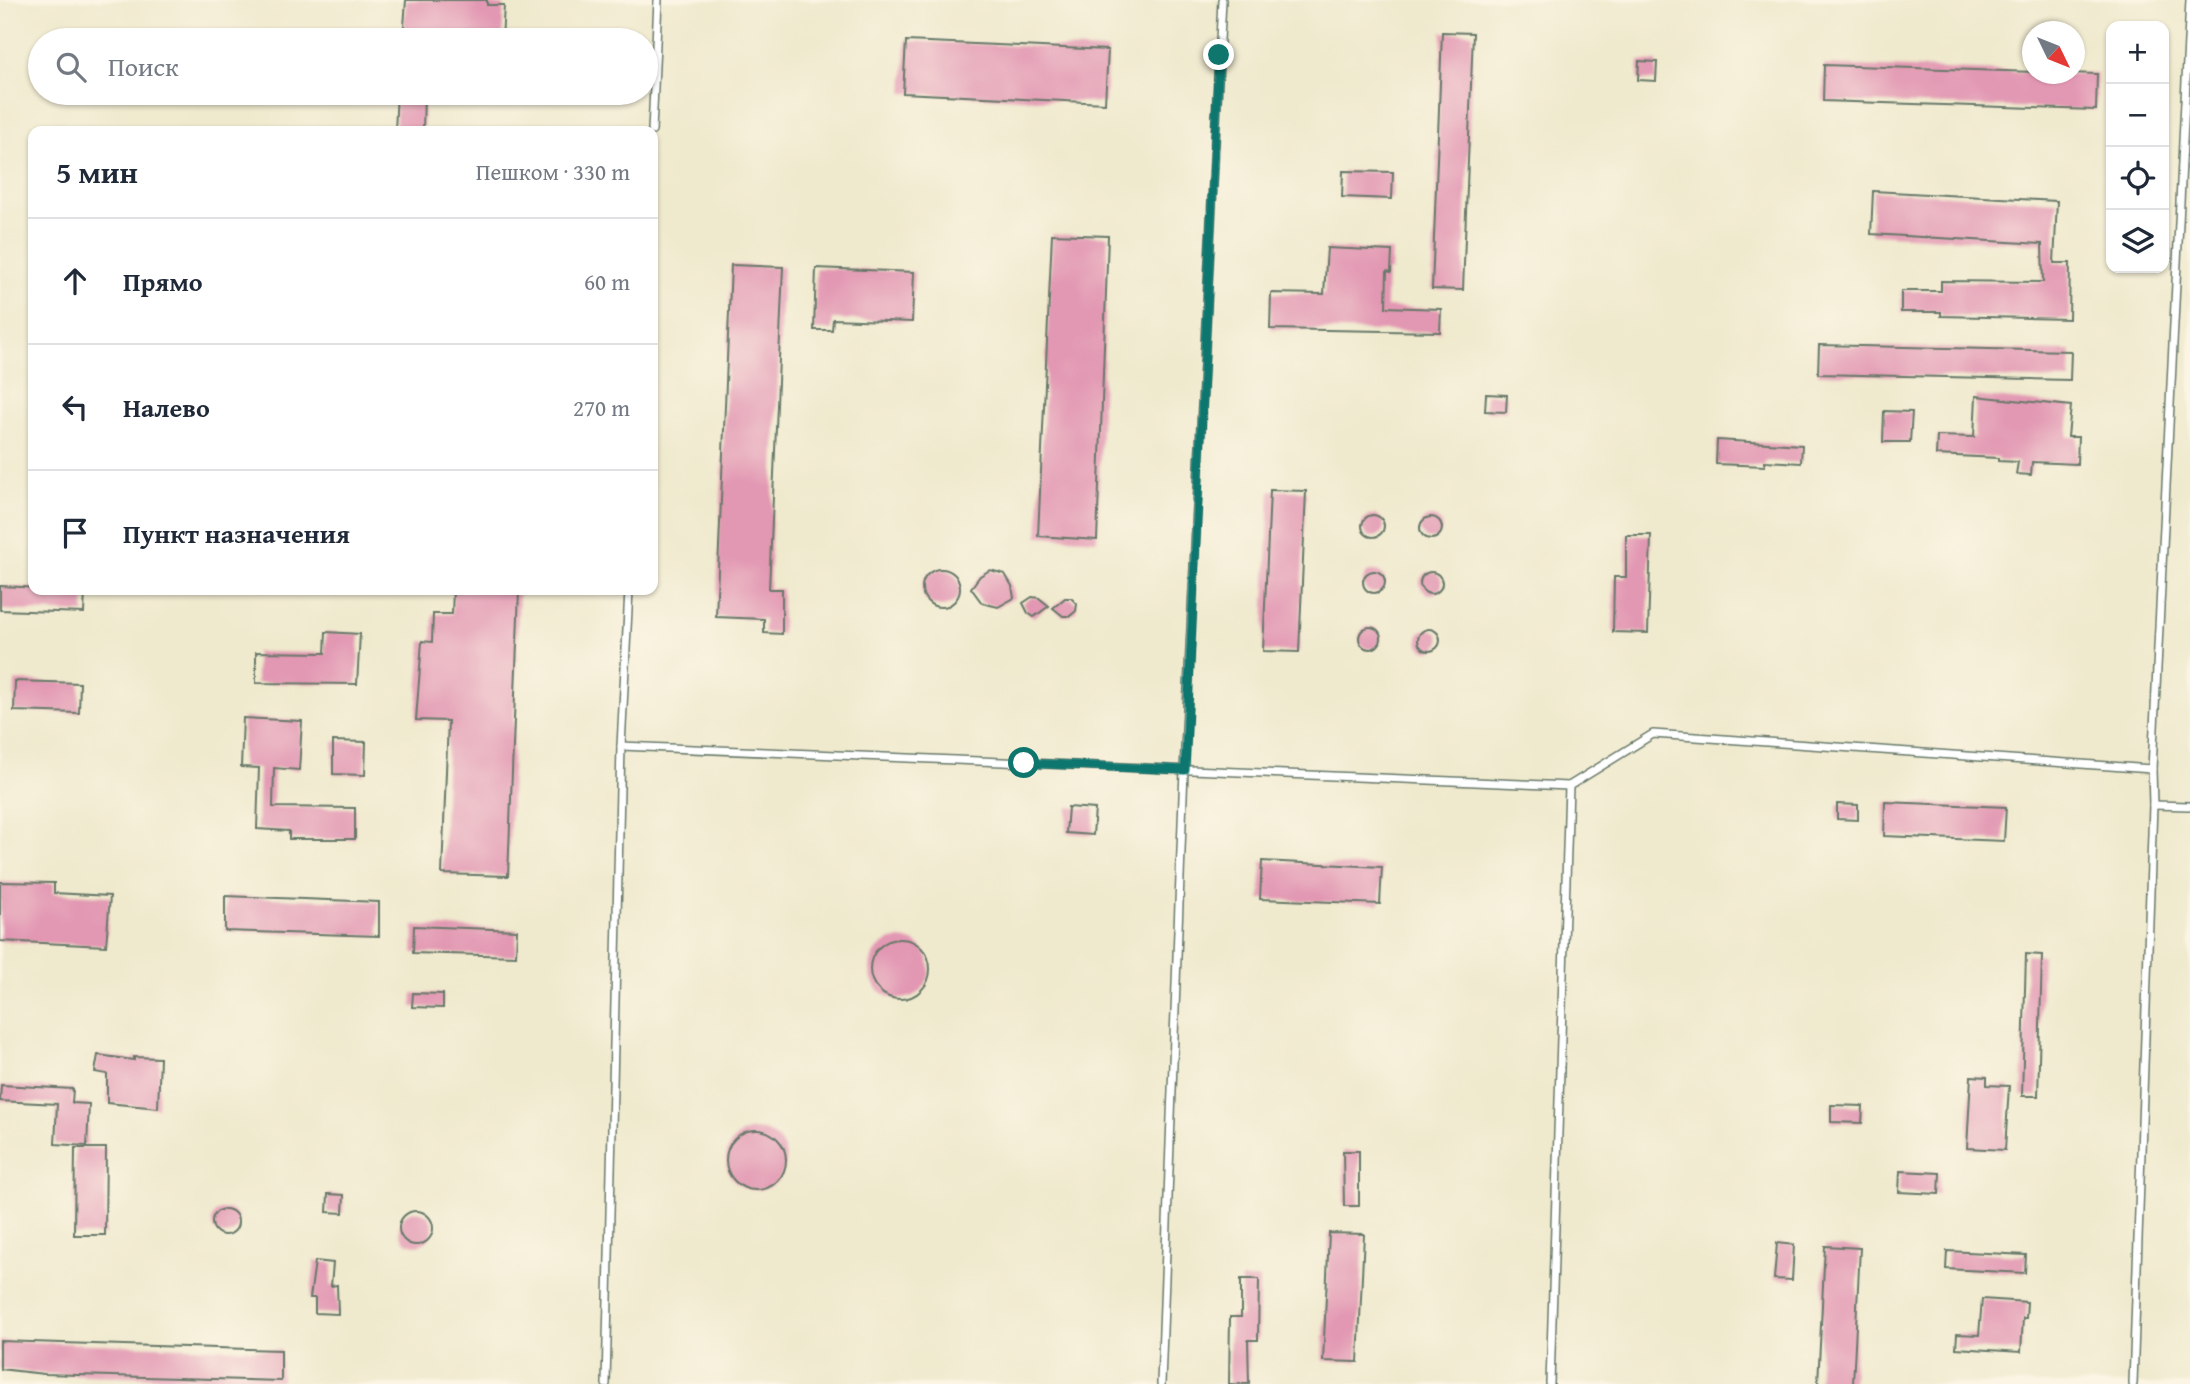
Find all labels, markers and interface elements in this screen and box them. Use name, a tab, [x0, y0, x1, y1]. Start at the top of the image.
north arrow	[2022, 21, 2085, 84]
map controls	[2106, 21, 2169, 273]
button: +	[2106, 21, 2169, 84]
search box	[28, 28, 658, 105]
route end	[1203, 39, 1234, 70]
text: Поиск	[108, 47, 179, 86]
icon: search	[52, 48, 90, 86]
button: −	[2106, 84, 2169, 147]
button: locate	[2106, 147, 2169, 210]
text: 5 мин	[56, 150, 138, 194]
text: Пешком · 330 m	[476, 155, 630, 188]
button: layers	[2106, 210, 2169, 273]
icon: ahead	[56, 262, 94, 300]
text: Прямо	[123, 262, 203, 301]
text: 60 m	[584, 265, 630, 298]
icon: left	[56, 388, 94, 426]
text: Налево	[123, 388, 210, 427]
text: 270 m	[573, 391, 630, 424]
icon: arrive	[56, 514, 94, 552]
text: Пункт назначения	[123, 514, 350, 553]
route start	[1008, 747, 1039, 778]

